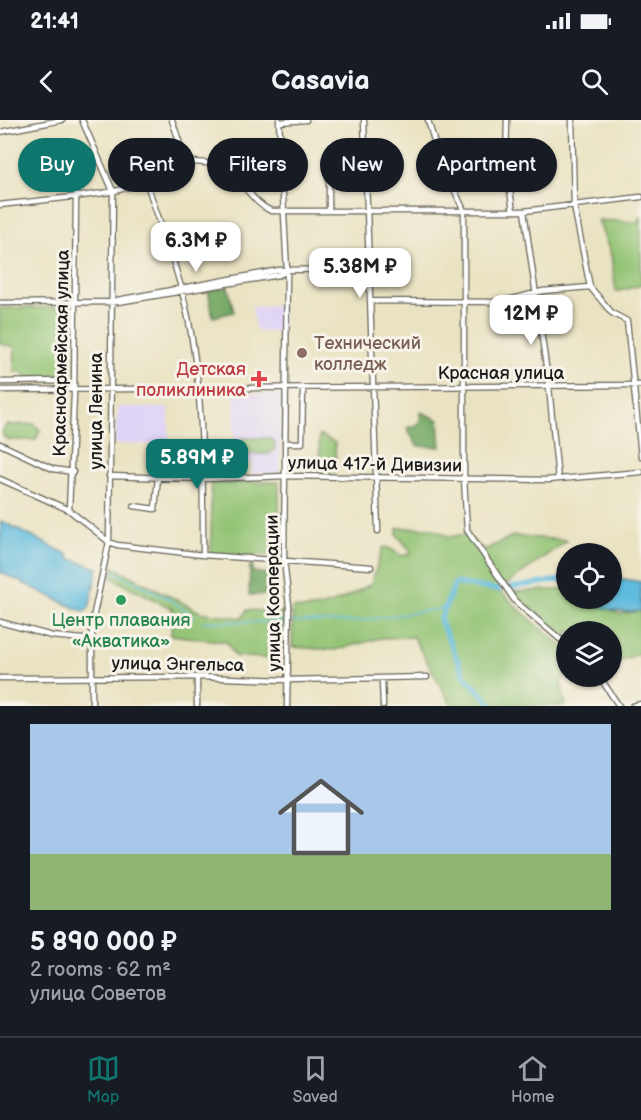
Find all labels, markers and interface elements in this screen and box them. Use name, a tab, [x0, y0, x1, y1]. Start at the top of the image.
text: 21:41	[30, 8, 79, 35]
icon: back	[30, 65, 63, 98]
text: Casavia	[271, 65, 370, 97]
icon: search	[578, 65, 611, 98]
chip: Buy	[18, 138, 96, 192]
chip: Rent	[108, 138, 195, 192]
chip: Filters	[207, 138, 308, 192]
chip: New	[320, 138, 404, 192]
chip: Apartment	[416, 138, 557, 192]
pin: 6.3M ₽	[147, 222, 245, 273]
text: 6.3M ₽	[165, 229, 227, 253]
pin: 5.38M ₽	[305, 248, 415, 299]
street label: Красноармейская улица	[49, 249, 74, 457]
text: 5.38M ₽	[323, 255, 397, 279]
pin: 12M ₽	[489, 295, 573, 346]
text: 12M ₽	[504, 302, 558, 326]
place label: Технический колледж	[314, 333, 421, 375]
marker: Технический колледж	[295, 346, 309, 360]
street label: улица Ленина	[86, 352, 107, 470]
place label: Детская поликлиника	[136, 359, 246, 401]
street label: Красная улица	[438, 363, 565, 384]
marker: Детская поликлиника	[250, 370, 268, 388]
pin: 5.89M ₽	[142, 439, 252, 490]
text: 5.89M ₽	[160, 446, 234, 470]
street label: улица 417-й Дивизии	[288, 452, 462, 477]
street label: улица Кооперации	[262, 514, 285, 672]
map controls	[556, 543, 622, 687]
button: locate	[556, 543, 622, 609]
marker: Центр плавания «Акватика»	[114, 593, 128, 607]
place label: Центр плавания «Акватика»	[52, 610, 190, 652]
button: layers	[556, 621, 622, 687]
street label: улица Энгельса	[111, 653, 245, 676]
icon: home	[267, 763, 375, 871]
text: 5 890 000 ₽	[30, 927, 177, 958]
text: 2 rooms · 62 m²	[30, 958, 171, 982]
text: улица Советов	[30, 982, 166, 1006]
tab: Map	[87, 1052, 120, 1107]
tab: Saved	[293, 1052, 338, 1107]
tab: Home	[511, 1052, 554, 1107]

